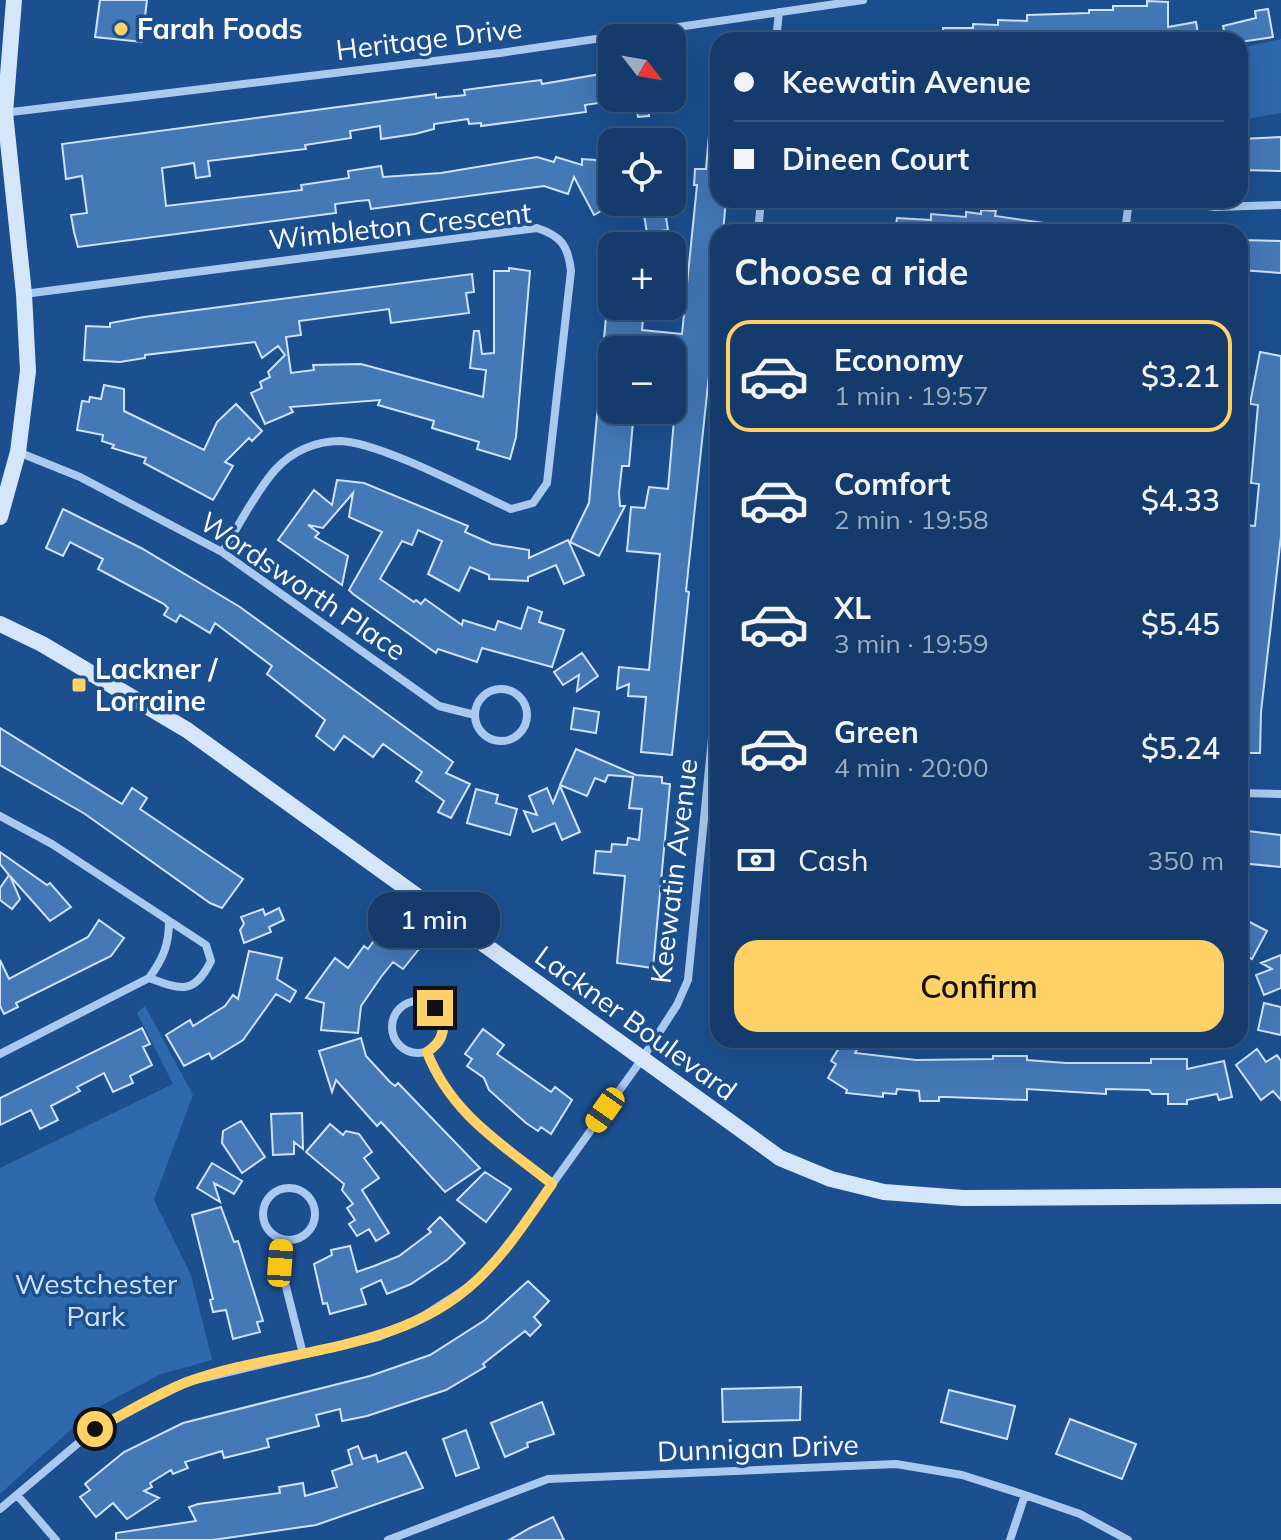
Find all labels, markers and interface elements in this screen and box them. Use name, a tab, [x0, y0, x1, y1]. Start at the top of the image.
street label: Heritage Drive	[334, 10, 524, 67]
place label: Farah Foods	[137, 11, 303, 46]
marker: Farah Foods	[112, 20, 130, 38]
north arrow	[598, 24, 686, 112]
map controls	[598, 24, 686, 424]
text: Keewatin Avenue	[782, 63, 1031, 101]
button: locate	[598, 128, 686, 216]
text: Dineen Court	[782, 140, 969, 178]
street label: Wimbleton Crescent	[267, 194, 533, 257]
button: +	[598, 232, 686, 320]
text: Choose a ride	[734, 249, 968, 294]
button: −	[598, 336, 686, 424]
icon: car	[738, 340, 810, 412]
text: Economy	[834, 341, 963, 379]
text: $3.21	[1141, 357, 1220, 395]
text: 1 min · 19:57	[834, 379, 989, 412]
icon: car	[738, 464, 810, 536]
text: Comfort	[834, 465, 951, 503]
text: $4.33	[1141, 481, 1220, 519]
text: 2 min · 19:58	[834, 503, 989, 536]
street label: Wordsworth Place	[194, 504, 413, 667]
icon: car	[738, 588, 810, 660]
text: XL	[834, 589, 871, 627]
text: $5.45	[1141, 605, 1220, 643]
text: 3 min · 19:59	[834, 627, 989, 660]
place label: Lackner / Lorraine	[95, 651, 219, 718]
marker: Lackner / Lorraine	[70, 676, 88, 694]
icon: car	[738, 712, 810, 784]
text: Green	[834, 713, 919, 751]
text: $5.24	[1141, 729, 1220, 767]
text: 4 min · 20:00	[834, 751, 989, 784]
street label: Keewatin Avenue	[642, 757, 705, 985]
icon: cash	[734, 838, 778, 882]
text: Cash	[798, 841, 869, 879]
text: 350 m	[1148, 844, 1224, 877]
callout: 1 min	[369, 892, 501, 948]
text: 1 min	[400, 903, 468, 936]
street label: Lackner Boulevard	[529, 938, 744, 1107]
button: Confirm	[734, 940, 1224, 1032]
route end	[417, 990, 453, 1026]
car	[581, 1083, 629, 1137]
car	[266, 1238, 294, 1288]
park label: Westchester Park	[15, 1266, 178, 1333]
route start	[77, 1411, 113, 1447]
street label: Dunnigan Drive	[657, 1426, 859, 1469]

